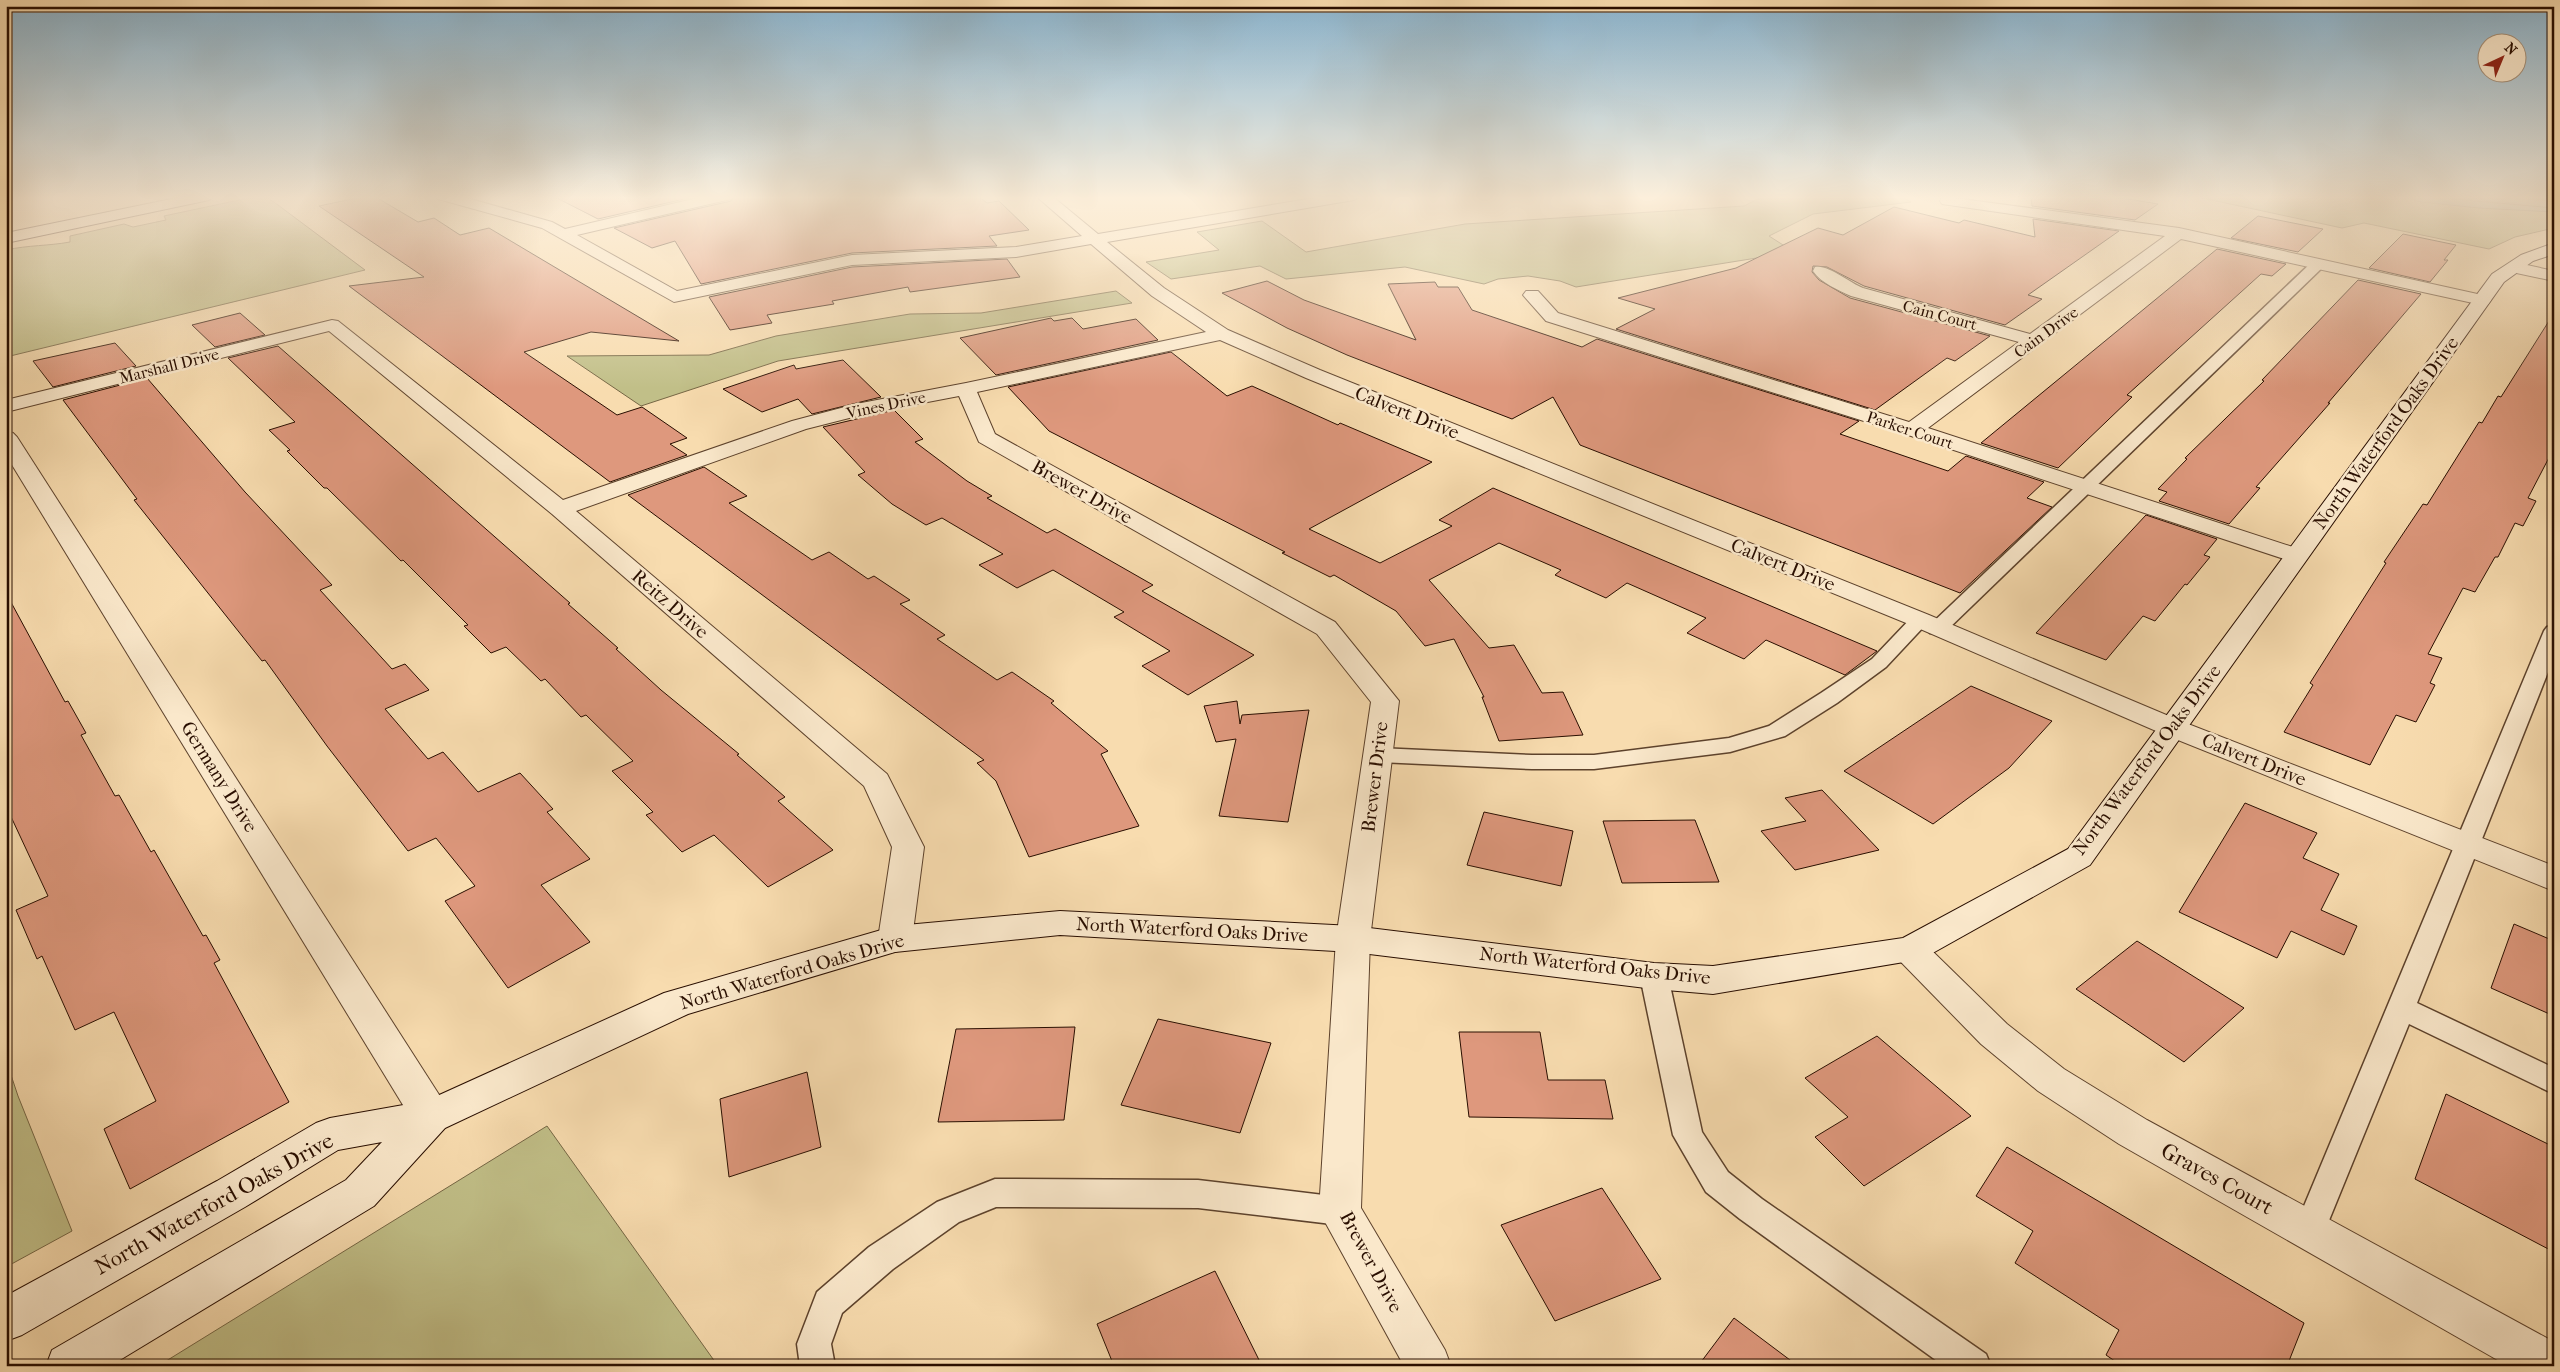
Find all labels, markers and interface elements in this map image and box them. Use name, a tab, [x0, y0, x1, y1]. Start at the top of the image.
north arrow	[2478, 32, 2528, 82]
text: N	[2501, 39, 2521, 59]
street label: Cain Court	[1901, 296, 1979, 334]
street label: Cain Drive	[2010, 302, 2082, 362]
street label: North Waterford Oaks Drive	[2309, 333, 2463, 533]
street label: Marshall Drive	[117, 344, 221, 388]
street label: Calvert Drive	[1352, 382, 1462, 444]
street label: Vines Drive	[844, 387, 927, 423]
street label: Parker Court	[1864, 407, 1956, 453]
street label: Brewer Drive	[1028, 455, 1136, 529]
street label: Calvert Drive	[1728, 534, 1838, 596]
street label: Reitz Drive	[627, 565, 713, 643]
street label: North Waterford Oaks Drive	[2068, 661, 2226, 859]
street label: Germany Drive	[176, 718, 262, 836]
street label: Brewer Drive	[1357, 720, 1393, 834]
street label: Calvert Drive	[2199, 729, 2309, 791]
street label: North Waterford Oaks Drive	[1075, 913, 1309, 947]
street label: North Waterford Oaks Drive	[677, 929, 907, 1015]
street label: North Waterford Oaks Drive	[1478, 943, 1712, 989]
street label: North Waterford Oaks Drive	[90, 1127, 338, 1281]
street label: Graves Court	[2156, 1137, 2278, 1221]
street label: Brewer Drive	[1335, 1208, 1407, 1316]

